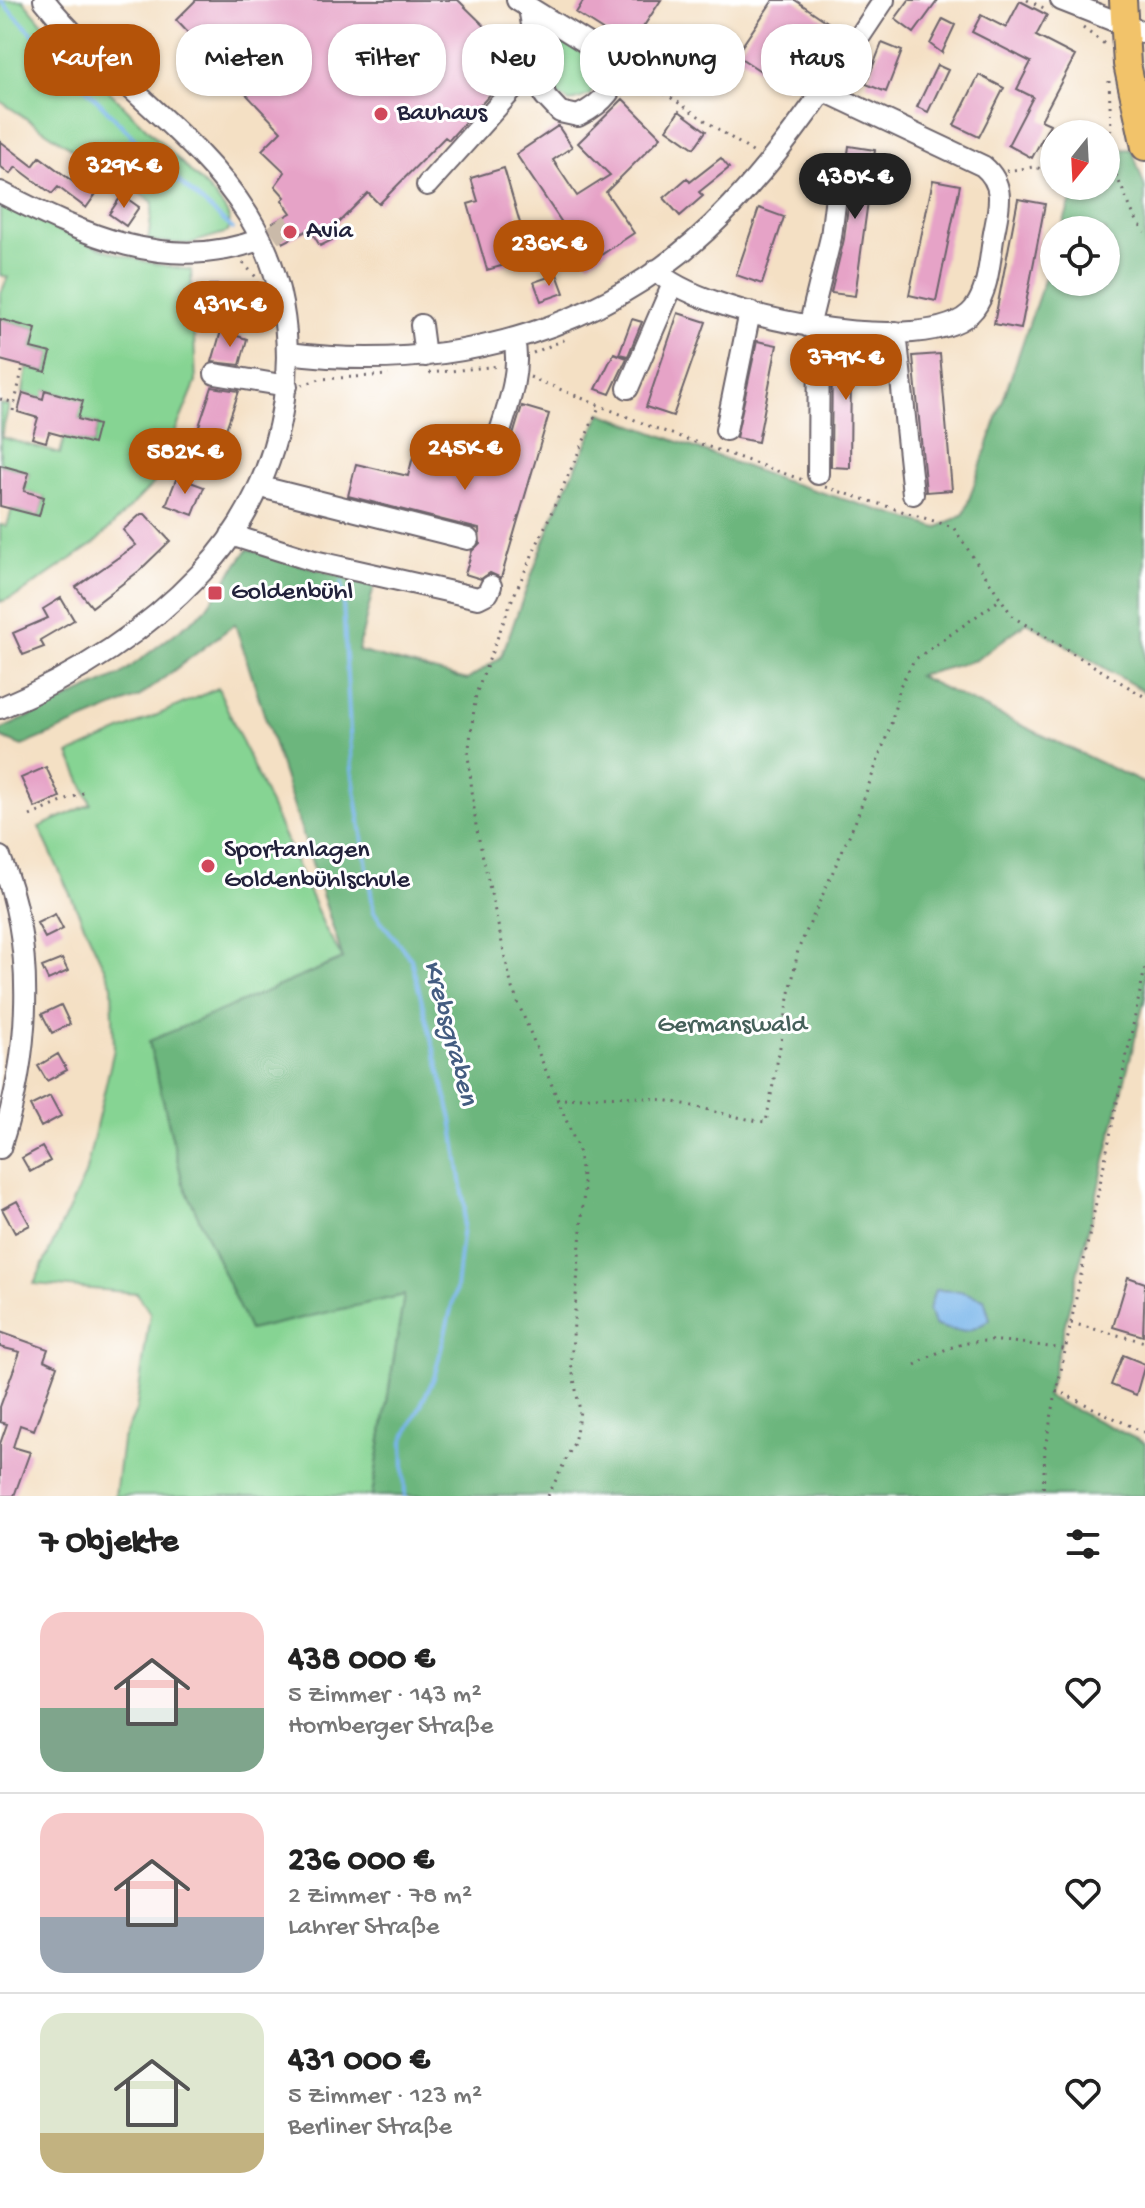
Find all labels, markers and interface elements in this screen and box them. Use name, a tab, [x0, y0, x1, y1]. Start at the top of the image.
chip: Kaufen	[24, 24, 160, 96]
chip: Mieten	[176, 24, 312, 96]
chip: Filter	[328, 24, 446, 96]
chip: Neu	[462, 24, 564, 96]
chip: Wohnung	[580, 24, 745, 96]
chip: Haus	[761, 24, 872, 96]
place label: Bauhaus	[396, 99, 489, 130]
marker: Bauhaus	[372, 105, 390, 123]
north arrow	[1040, 120, 1120, 200]
map controls	[1040, 120, 1120, 296]
pin: 329K €	[59, 142, 189, 210]
text: 329K €	[86, 152, 162, 183]
pin: 438K €	[790, 153, 920, 221]
text: 438K €	[817, 163, 893, 194]
button: locate	[1040, 216, 1120, 296]
place label: Avia	[306, 217, 354, 248]
pin: 236K €	[484, 220, 614, 288]
marker: Avia	[281, 223, 299, 241]
text: 236K €	[511, 230, 587, 261]
pin: 431K €	[165, 281, 295, 349]
text: 431K €	[194, 291, 266, 322]
pin: 379K €	[781, 334, 911, 402]
text: 379K €	[808, 344, 884, 375]
pin: 245K €	[400, 424, 530, 492]
pin: 582K €	[120, 428, 250, 496]
text: 245K €	[428, 434, 502, 465]
text: 582K €	[147, 438, 223, 469]
place label: Goldenbühl	[231, 578, 353, 609]
marker: Goldenbühl	[206, 584, 224, 602]
place label: Sportanlagen Goldenbühlschule	[224, 836, 411, 897]
marker: Sportanlagen Goldenbühlschule	[199, 857, 217, 875]
water label: Krebsgraben	[414, 957, 484, 1110]
park label: Germanswald	[657, 1011, 808, 1042]
icon: filters	[1061, 1522, 1105, 1566]
text: 7 Objekte	[40, 1524, 178, 1564]
text: 438 000 €	[288, 1641, 435, 1681]
icon: home	[104, 1644, 200, 1740]
icon: heart	[1061, 1670, 1105, 1714]
text: 5 Zimmer · 143 m²	[288, 1681, 482, 1712]
text: Hornberger Straße	[288, 1712, 493, 1743]
text: 236 000 €	[288, 1842, 434, 1882]
icon: home	[104, 1845, 200, 1941]
icon: heart	[1061, 1871, 1105, 1915]
text: 2 Zimmer · 78 m²	[288, 1882, 472, 1913]
text: Lahrer Straße	[288, 1913, 439, 1944]
text: 431 000 €	[288, 2042, 430, 2082]
icon: home	[104, 2045, 200, 2141]
icon: heart	[1061, 2071, 1105, 2115]
text: 5 Zimmer · 123 m²	[288, 2082, 482, 2113]
text: Berliner Straße	[288, 2113, 452, 2144]

